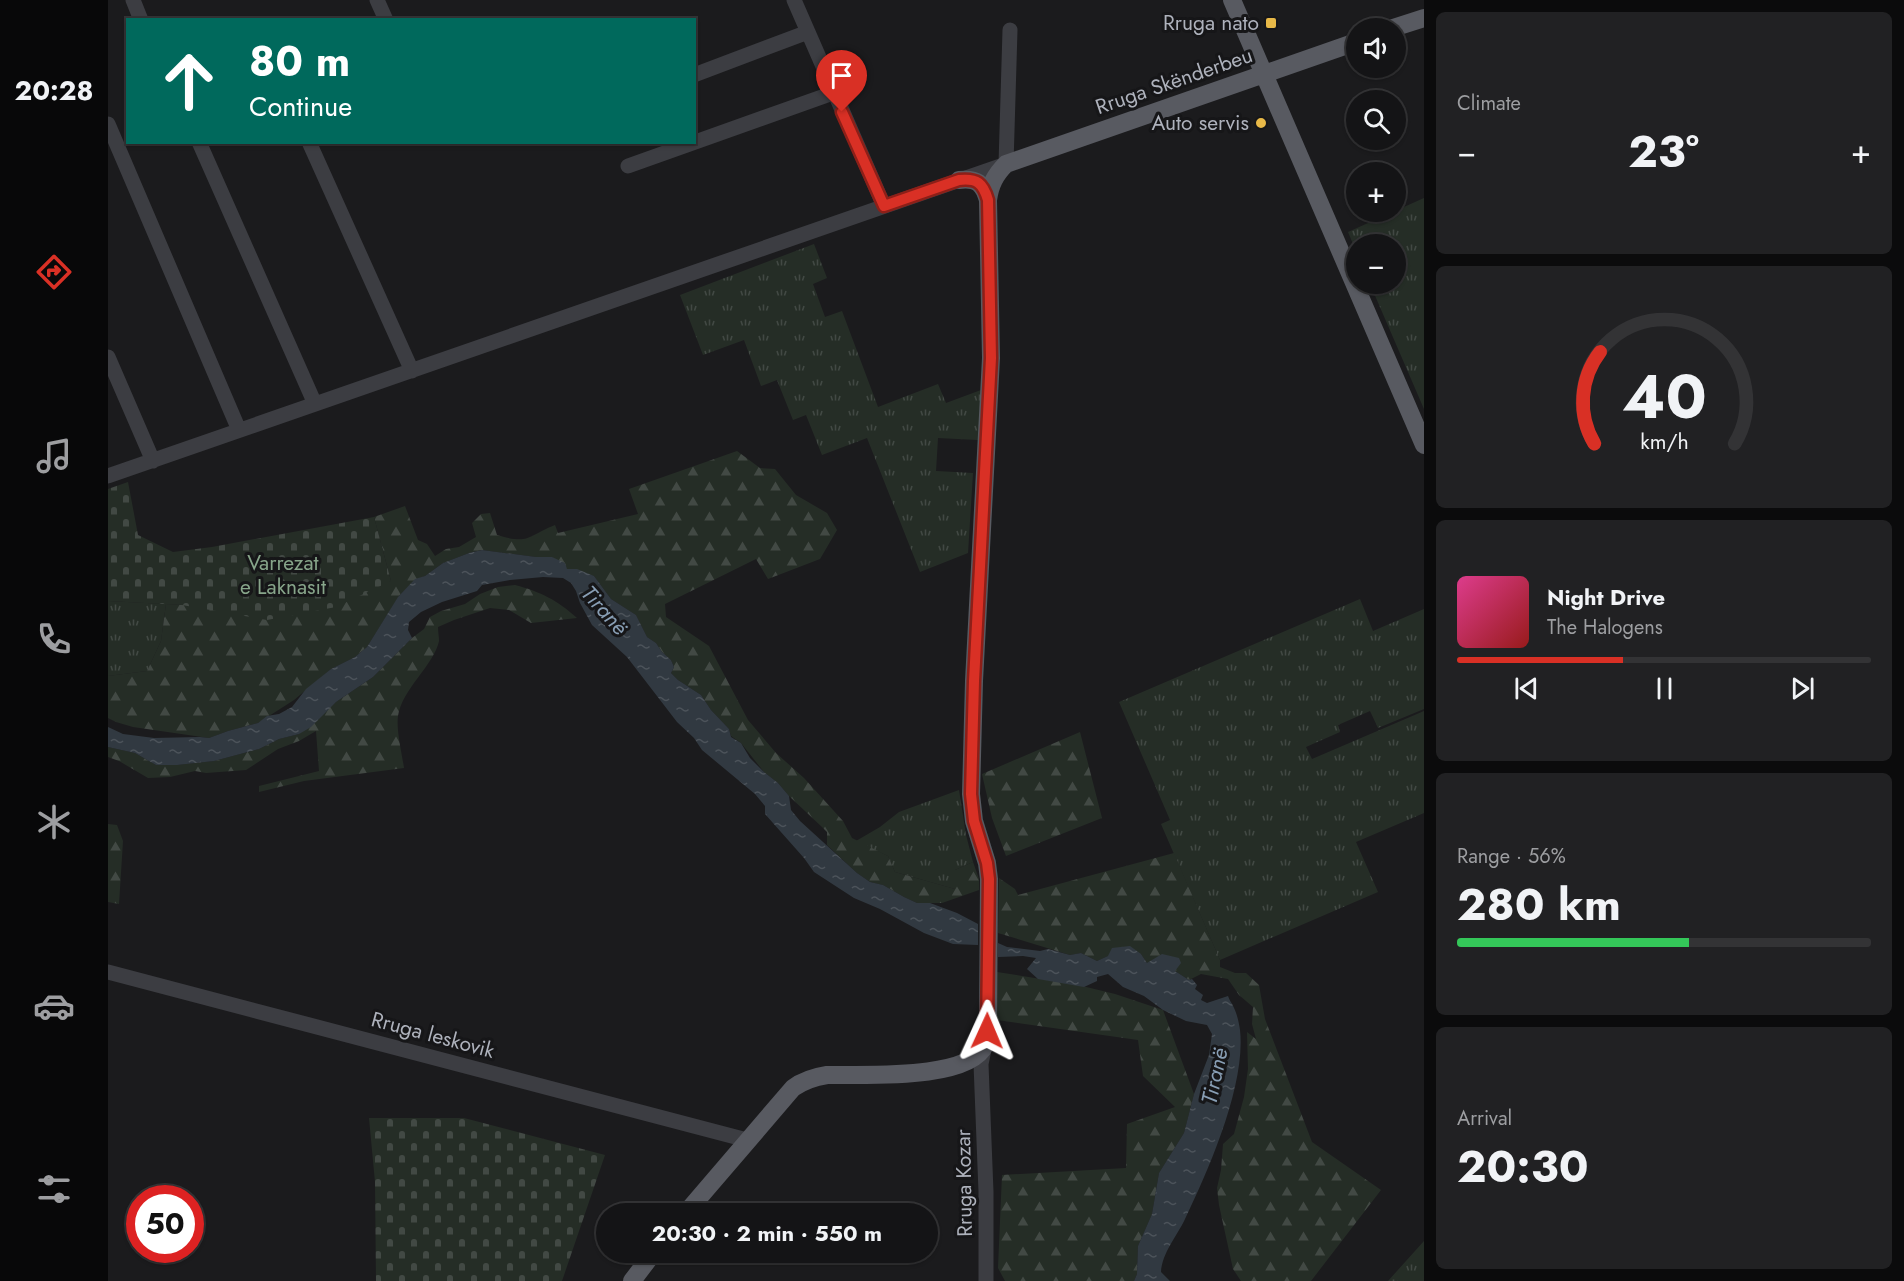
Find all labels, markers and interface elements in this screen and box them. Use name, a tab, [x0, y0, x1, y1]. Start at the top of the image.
place label: Rruga nato	[1163, 8, 1259, 38]
marker: Rruga nato	[1264, 16, 1278, 30]
map controls	[1346, 18, 1406, 294]
button: sound	[1346, 18, 1406, 78]
text: 80 m	[249, 31, 350, 92]
street label: Rruga Skënderbeu	[1091, 40, 1257, 122]
icon: ahead	[150, 42, 228, 120]
pin	[816, 50, 867, 112]
icon: arrive	[825, 59, 858, 92]
text: 20:28	[15, 71, 93, 110]
text: Continue	[249, 87, 352, 126]
text: Climate	[1457, 89, 1521, 118]
button: search	[1346, 90, 1406, 150]
place label: Auto servis	[1151, 108, 1249, 138]
marker: Auto servis	[1254, 116, 1268, 130]
text: 23°	[1628, 119, 1699, 184]
text: −	[1457, 128, 1476, 175]
text: +	[1851, 128, 1871, 175]
button: +	[1346, 162, 1406, 222]
button: −	[1346, 234, 1406, 294]
icon: directions	[33, 251, 75, 293]
text: 40	[1622, 351, 1706, 441]
text: km/h	[1640, 426, 1688, 457]
icon: music	[33, 435, 75, 477]
park label: Varrezat e Laknasit	[240, 548, 326, 602]
water label: Tiranë	[574, 578, 636, 642]
text: Night Drive	[1547, 581, 1665, 613]
text: The Halogens	[1547, 613, 1663, 642]
icon: phone	[33, 618, 75, 660]
icon: previous	[1510, 672, 1543, 705]
icon: pause	[1648, 672, 1681, 705]
icon: next	[1786, 672, 1819, 705]
icon: climate	[33, 801, 75, 843]
text: Range · 56%	[1457, 842, 1566, 871]
text: 280 km	[1457, 872, 1621, 937]
icon: car	[33, 985, 75, 1027]
position arrow	[955, 999, 1019, 1063]
street label: Rruga leskovik	[368, 1004, 499, 1066]
water label: Tiranë	[1192, 1045, 1236, 1107]
text: Arrival	[1457, 1104, 1512, 1133]
street label: Rruga Kozar	[948, 1128, 980, 1237]
text: 20:30	[1457, 1134, 1589, 1199]
icon: filters	[33, 1168, 75, 1210]
speed limit sign: 50	[126, 1185, 204, 1263]
text: 20:30 · 2 min · 550 m	[652, 1217, 882, 1249]

